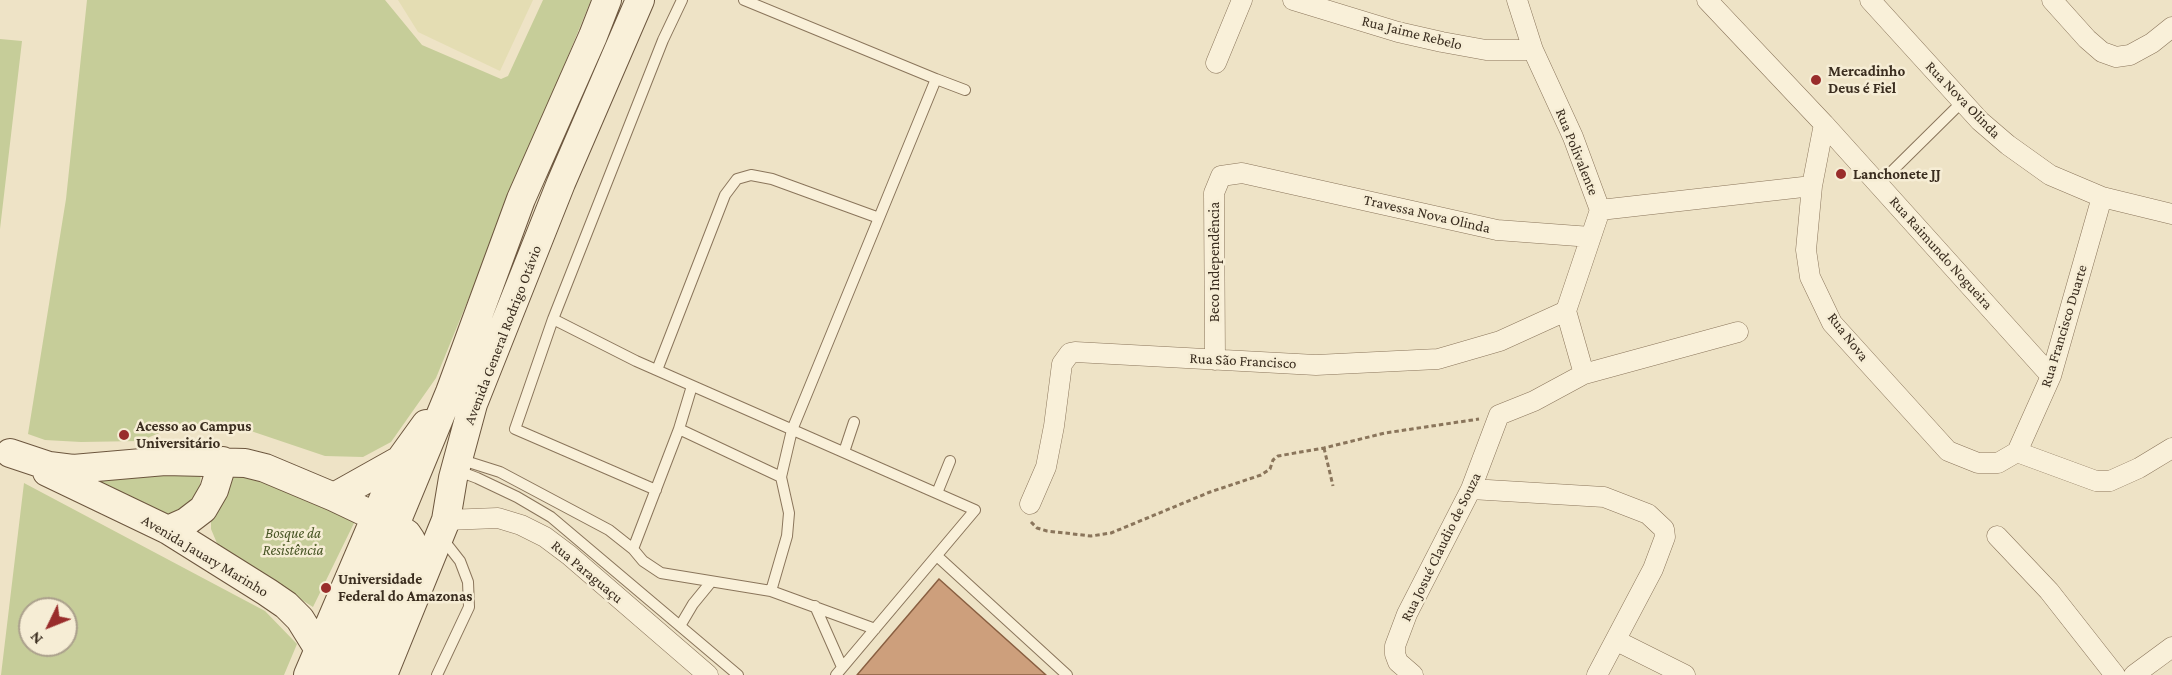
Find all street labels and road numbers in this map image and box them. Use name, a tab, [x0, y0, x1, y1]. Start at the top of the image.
street label: Rua Jaime Rebelo	[1360, 12, 1464, 54]
street label: Rua Nova Olinda	[1922, 58, 2004, 142]
street label: Rua Polivalente	[1551, 106, 1603, 198]
street label: Travessa Nova Olinda	[1362, 191, 1492, 237]
street label: Rua Raimundo Nogueira	[1885, 193, 1997, 313]
street label: Beco Independência	[1205, 202, 1223, 322]
street label: Avenida General Rodrigo Otávio	[460, 243, 546, 427]
street label: Rua Francisco Duarte	[2037, 262, 2091, 390]
street label: Rua Nova	[1823, 309, 1873, 365]
street label: Rua São Francisco	[1189, 349, 1297, 373]
street label: Rua Josué Claudio de Souza	[1397, 469, 1485, 625]
street label: Avenida Jauary Marinho	[138, 511, 272, 601]
street label: Rua Paraguaçu	[547, 537, 627, 607]

